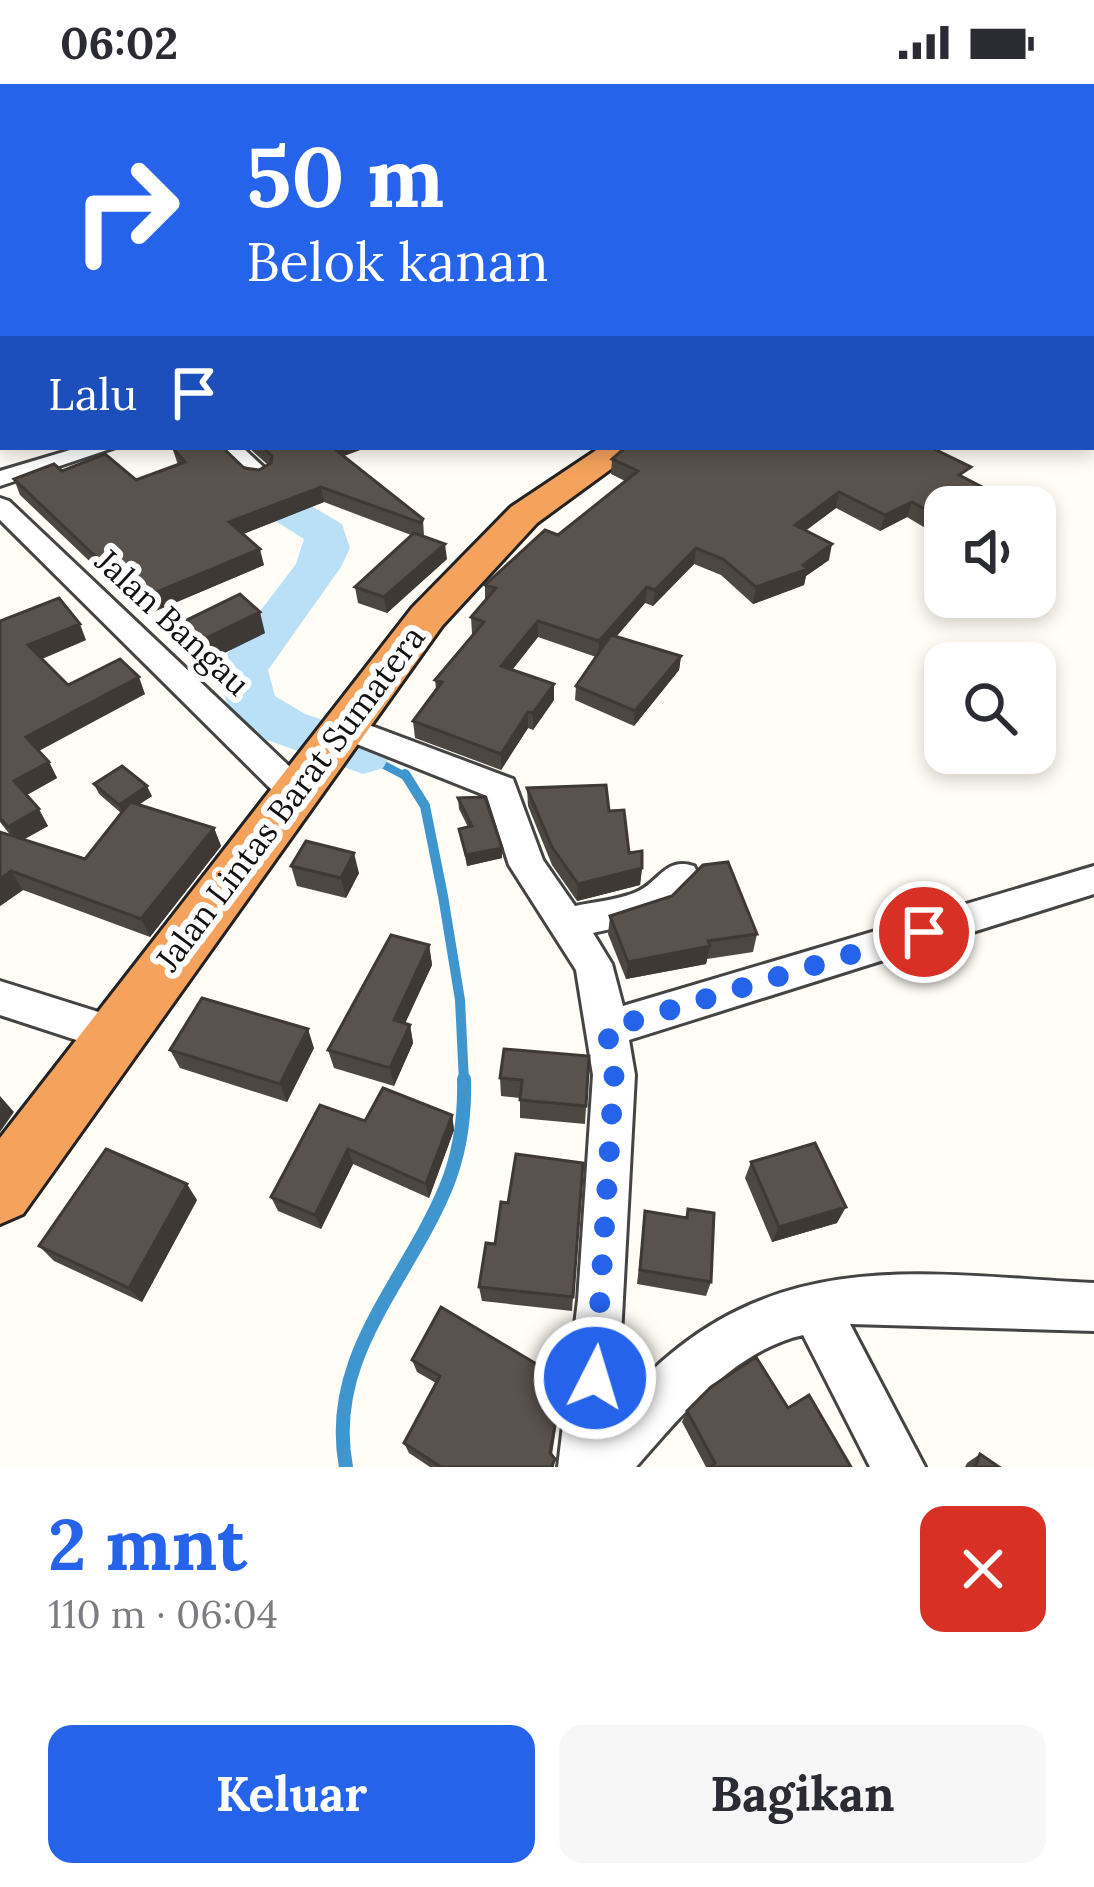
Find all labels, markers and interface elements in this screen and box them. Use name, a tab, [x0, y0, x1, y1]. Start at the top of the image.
text: 06:02	[60, 14, 178, 71]
text: 50 m	[246, 122, 444, 230]
icon: right	[48, 132, 204, 288]
text: Belok kanan	[246, 227, 549, 296]
icon: arrive	[161, 360, 227, 426]
text: Lalu	[48, 365, 137, 422]
map controls	[924, 486, 1056, 774]
button: sound	[924, 486, 1056, 618]
street label: Jalan Bangau	[86, 539, 259, 704]
street label: Jalan Lintas Barat Sumatera	[146, 617, 434, 980]
button: search	[924, 642, 1056, 774]
pin	[873, 881, 975, 983]
icon: arrive	[891, 899, 957, 965]
position arrow	[532, 1315, 658, 1441]
text: 2 mnt	[48, 1498, 247, 1590]
button: close	[920, 1506, 1046, 1632]
text: 110 m · 06:04	[48, 1589, 278, 1639]
button: Keluar	[48, 1725, 535, 1863]
button: Bagikan	[559, 1725, 1046, 1863]

